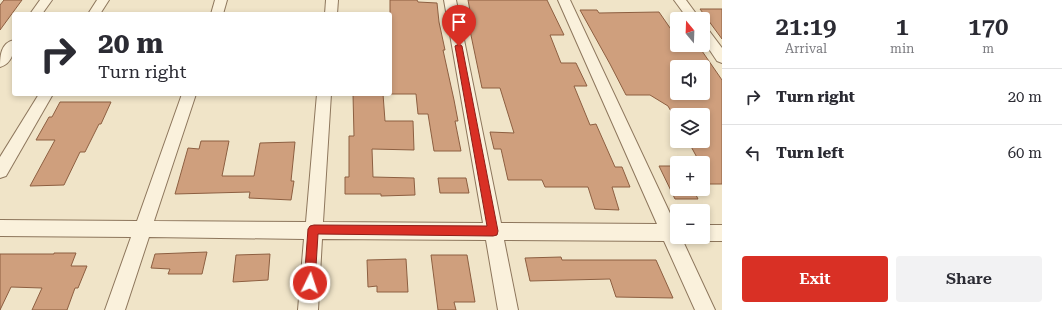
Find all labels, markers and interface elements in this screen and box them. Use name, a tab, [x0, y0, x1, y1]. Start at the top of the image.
pin	[442, 5, 476, 46]
icon: arrive	[448, 11, 470, 33]
north arrow	[670, 12, 710, 52]
map controls	[670, 12, 710, 244]
text: 21:19	[776, 13, 836, 41]
text: 1	[896, 13, 909, 41]
text: 170	[968, 13, 1008, 41]
text: 20 m	[98, 27, 163, 60]
icon: right	[32, 28, 84, 80]
text: Arrival	[785, 41, 827, 56]
text: min	[890, 41, 914, 56]
text: m	[982, 41, 994, 56]
button: sound	[670, 60, 710, 100]
text: Turn right	[98, 61, 186, 82]
icon: right	[742, 86, 764, 108]
text: Turn right	[776, 88, 855, 106]
text: 20 m	[1008, 88, 1042, 106]
button: layers	[670, 108, 710, 148]
icon: left	[742, 142, 764, 164]
text: Turn left	[776, 144, 844, 162]
text: 60 m	[1008, 144, 1042, 162]
button: +	[670, 156, 710, 196]
button: −	[670, 204, 710, 244]
button: Exit	[742, 256, 888, 302]
button: Share	[896, 256, 1042, 302]
position arrow	[289, 262, 331, 304]

